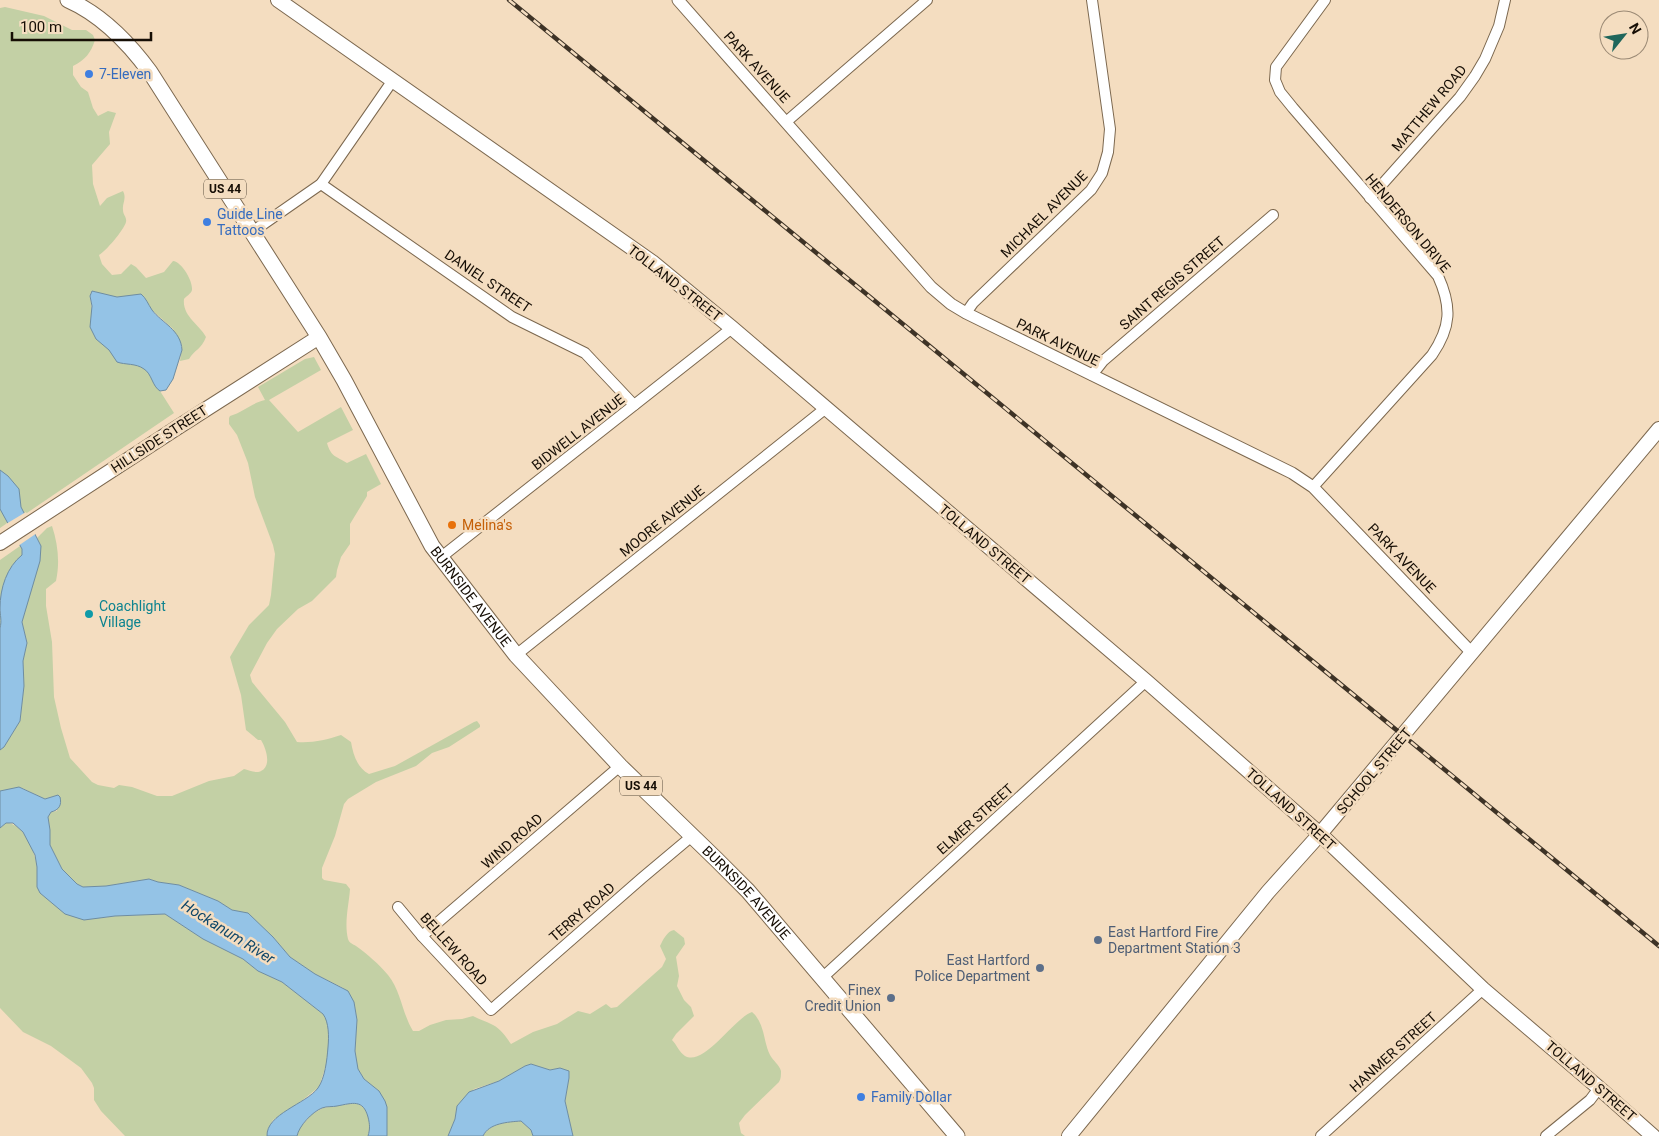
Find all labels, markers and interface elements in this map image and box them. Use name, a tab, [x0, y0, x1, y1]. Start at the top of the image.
scale bar	[12, 10, 151, 42]
north arrow	[1599, 10, 1649, 60]
text: 100 m	[20, 18, 62, 36]
text: N	[1626, 20, 1645, 37]
street label: PARK AVENUE	[721, 28, 793, 106]
street label: MATTHEW ROAD	[1388, 62, 1470, 154]
place label: 7-Eleven	[99, 66, 151, 82]
marker: 7-Eleven	[83, 68, 95, 80]
street label: MICHAEL AVENUE	[997, 167, 1091, 261]
street label: HENDERSON DRIVE	[1362, 171, 1454, 276]
road number: US 44	[204, 180, 246, 198]
place label: Guide Line Tattoos	[217, 206, 283, 238]
marker: Guide Line Tattoos	[201, 216, 213, 228]
street label: SAINT REGIS STREET	[1116, 233, 1228, 333]
street label: TOLLAND STREET	[625, 241, 726, 325]
street label: DANIEL STREET	[442, 246, 535, 316]
street label: PARK AVENUE	[1014, 315, 1102, 369]
street label: BIDWELL AVENUE	[529, 391, 628, 473]
street label: HILLSIDE STREET	[108, 402, 211, 476]
street label: MOORE AVENUE	[617, 482, 707, 560]
street label: TOLLAND STREET	[936, 501, 1034, 587]
place label: Melina's	[462, 517, 512, 533]
marker: Melina's	[446, 519, 458, 531]
street label: PARK AVENUE	[1365, 520, 1439, 596]
street label: BURNSIDE AVENUE	[427, 543, 514, 650]
place label: Coachlight Village	[99, 598, 166, 630]
marker: Coachlight Village	[83, 608, 95, 620]
street label: SCHOOL STREET	[1333, 724, 1415, 817]
street label: TOLLAND STREET	[1243, 765, 1339, 854]
road number: US 44	[620, 776, 662, 796]
street label: ELMER STREET	[933, 780, 1017, 858]
street label: WIND ROAD	[478, 810, 546, 872]
street label: BURNSIDE AVENUE	[699, 842, 794, 943]
street label: TERRY ROAD	[546, 879, 618, 945]
water label: Hockanum River	[178, 896, 279, 968]
street label: BELLEW ROAD	[417, 909, 491, 989]
place label: East Hartford Fire Department Station 3	[1108, 924, 1241, 956]
marker: East Hartford Fire Department Station 3	[1092, 934, 1104, 946]
place label: East Hartford Police Department	[914, 952, 1030, 984]
marker: East Hartford Police Department	[1034, 962, 1046, 974]
place label: Finex Credit Union	[805, 982, 881, 1014]
marker: Finex Credit Union	[885, 992, 897, 1004]
street label: HANMER STREET	[1346, 1008, 1440, 1095]
street label: TOLLAND STREET	[1543, 1037, 1640, 1125]
place label: Family Dollar	[871, 1089, 952, 1105]
marker: Family Dollar	[855, 1091, 867, 1103]

